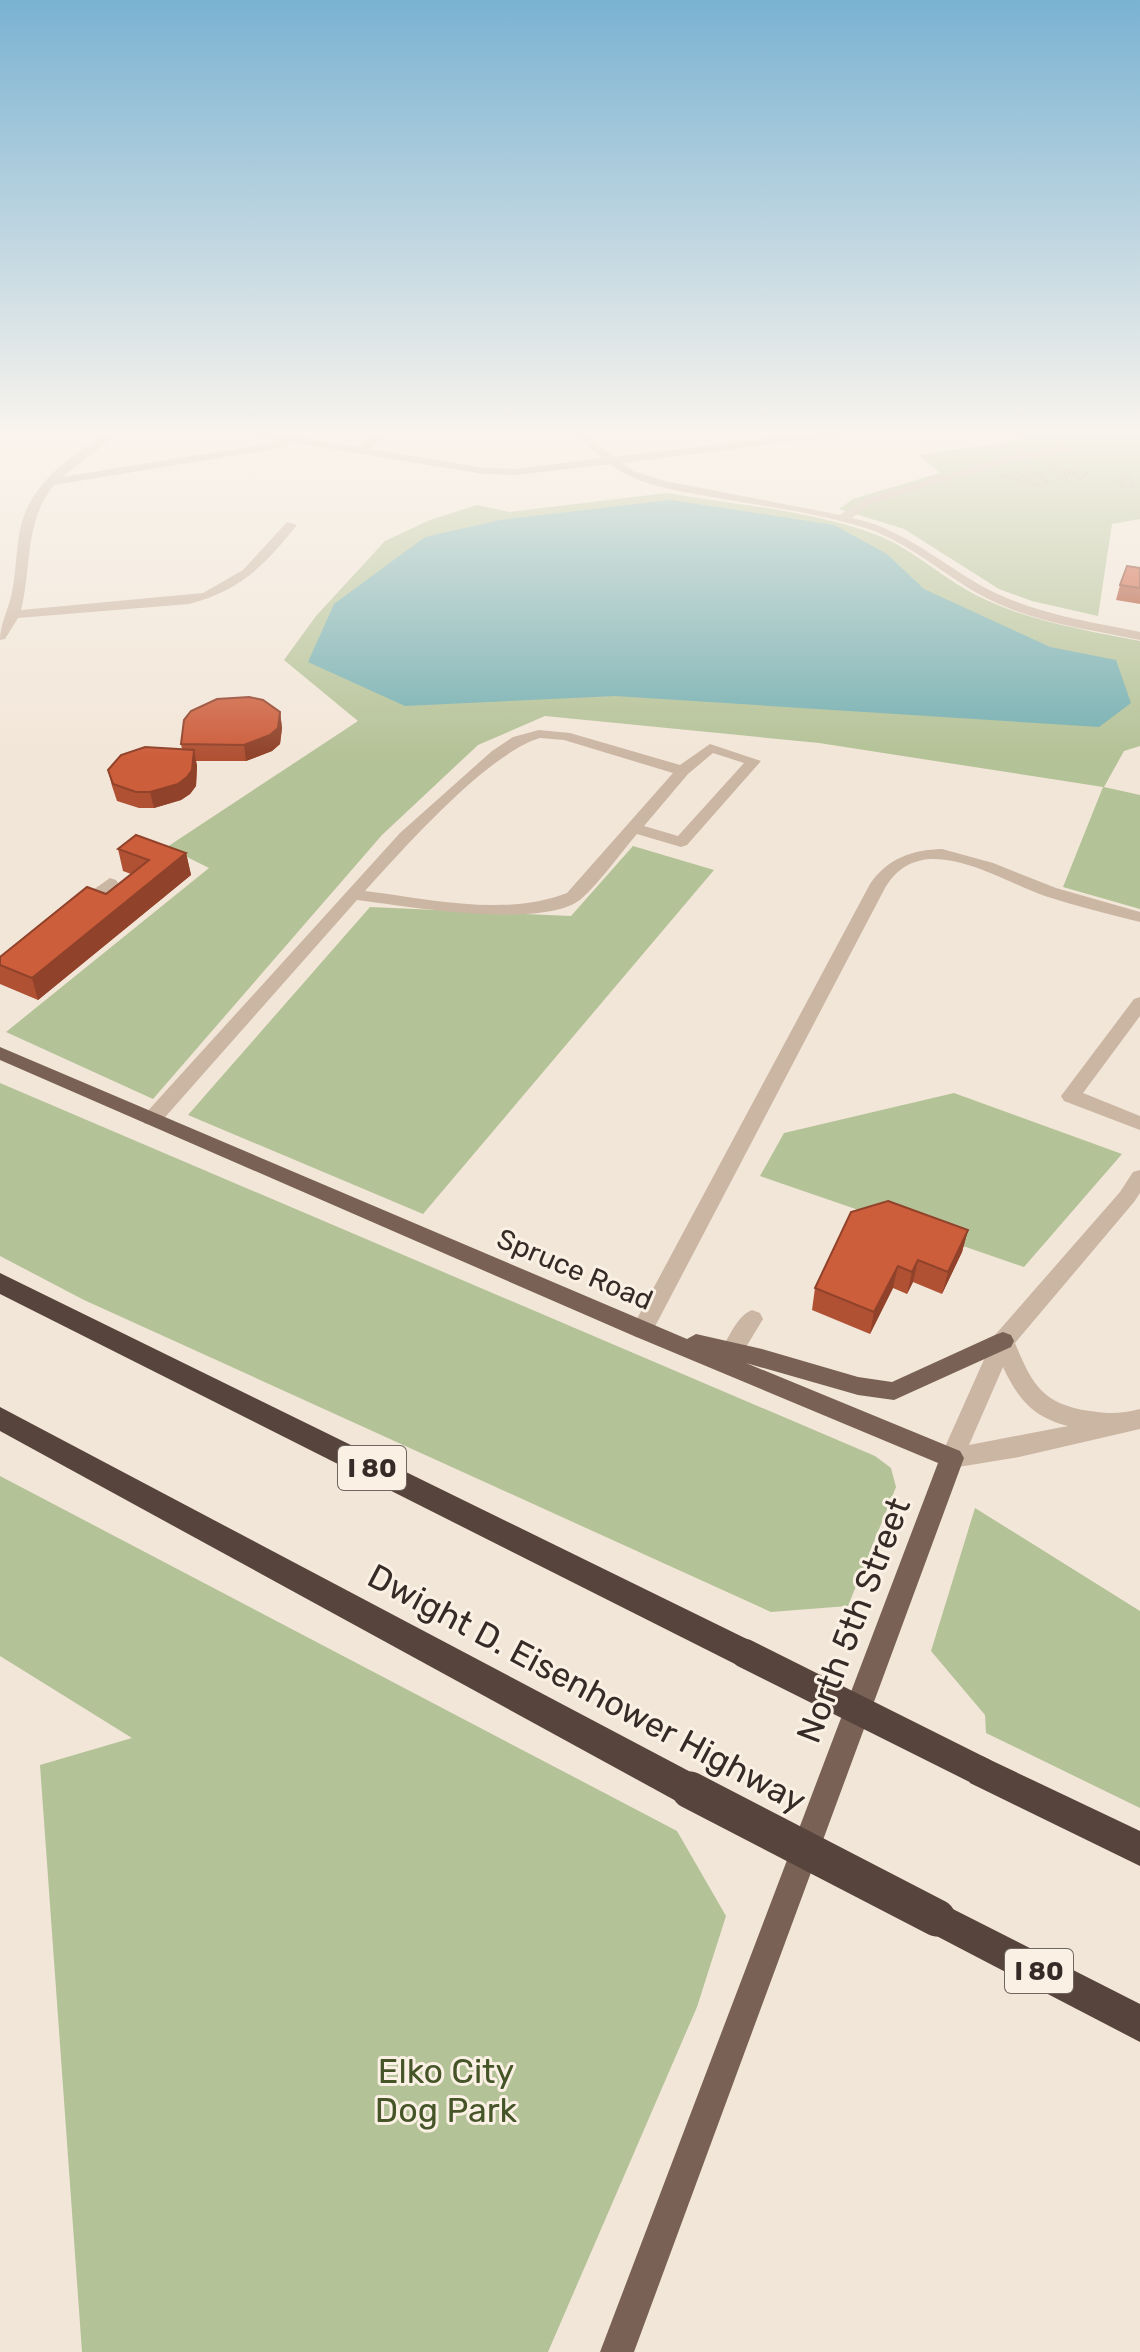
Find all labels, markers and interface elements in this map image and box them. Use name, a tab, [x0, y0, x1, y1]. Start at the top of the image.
street label: Spruce Road	[492, 1222, 658, 1317]
road number: I 80	[338, 1446, 406, 1490]
street label: North 5th Street	[788, 1492, 919, 1749]
street label: Dwight D. Eisenhower Highway	[361, 1555, 813, 1822]
road number: I 80	[1005, 1949, 1073, 1993]
park label: Elko City Dog Park	[375, 2051, 518, 2131]

